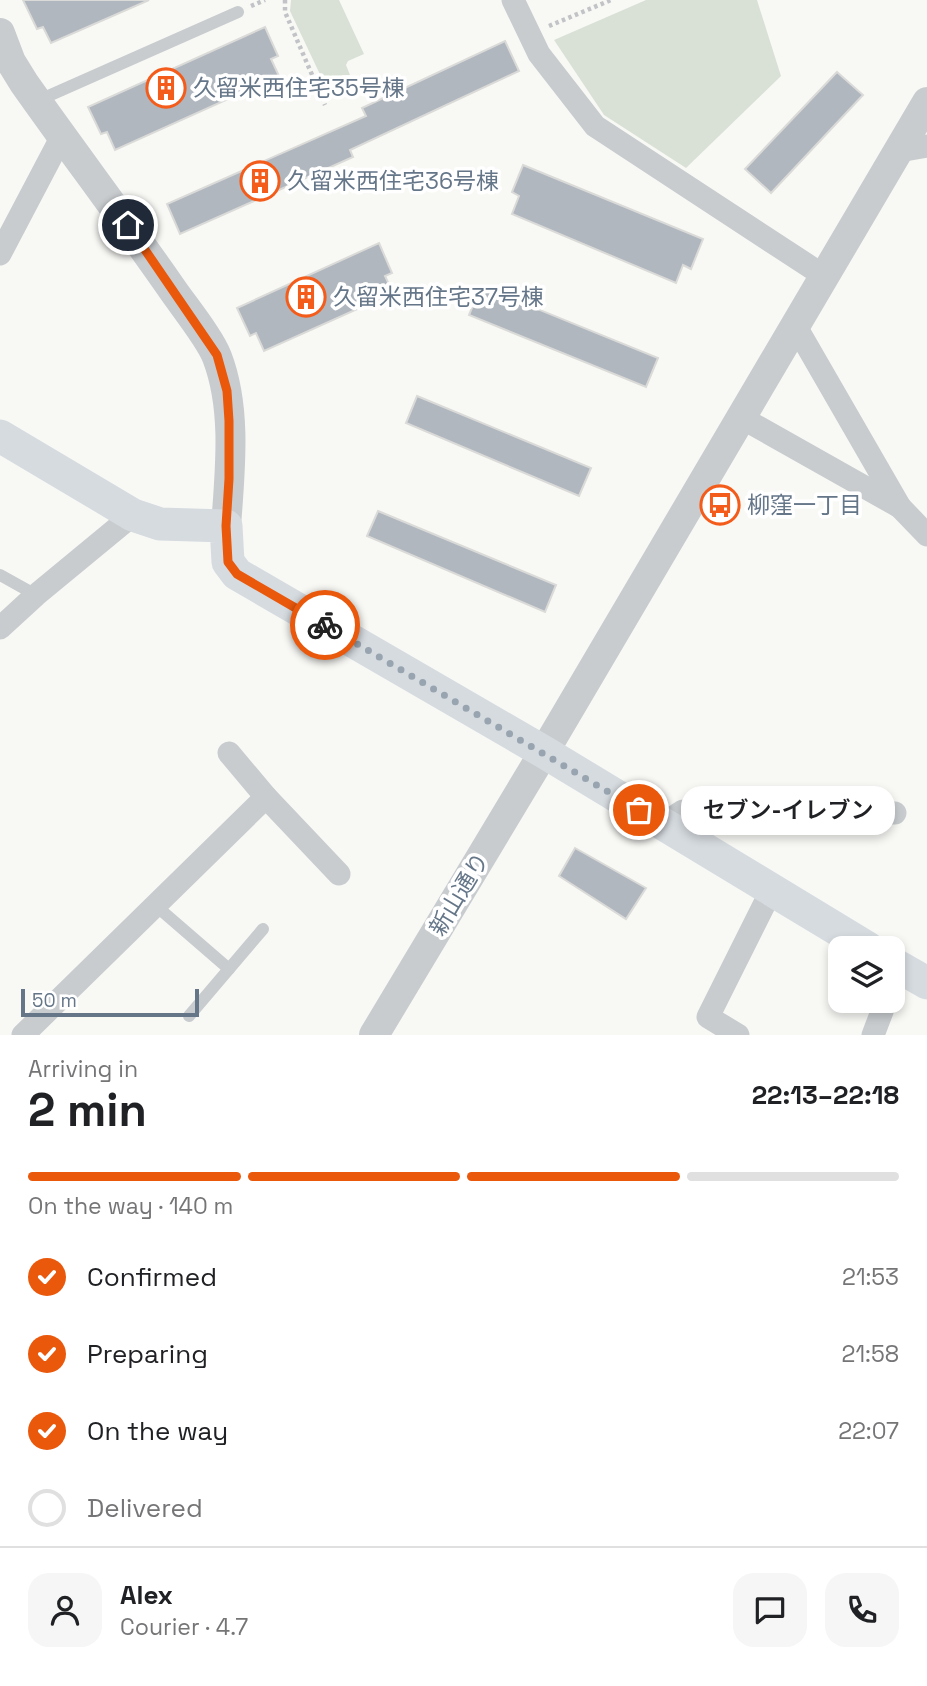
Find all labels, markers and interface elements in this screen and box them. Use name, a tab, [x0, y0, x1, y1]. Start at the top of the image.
building icon: 久留米西住宅35号棟	[145, 67, 187, 109]
place label: 久留米西住宅35号棟	[193, 73, 405, 103]
building icon: 久留米西住宅36号棟	[239, 160, 281, 202]
place label: 久留米西住宅36号棟	[287, 166, 499, 196]
pin	[98, 195, 158, 255]
icon: home	[109, 206, 147, 244]
building icon: 久留米西住宅37号棟	[285, 276, 327, 318]
place label: 久留米西住宅37号棟	[333, 282, 544, 312]
bus stop icon: 柳窪一丁目	[699, 484, 741, 526]
place label: 柳窪一丁目	[747, 490, 862, 520]
courier	[290, 590, 360, 660]
icon: bike	[306, 606, 344, 644]
pin	[609, 780, 669, 840]
callout: セブン-イレブン	[681, 786, 894, 834]
icon: bag	[620, 791, 658, 829]
text: セブン-イレブン	[703, 795, 873, 825]
street label: 新山通り	[422, 847, 496, 941]
map controls	[828, 936, 905, 1013]
button: layers	[828, 936, 905, 1013]
scale bar	[21, 986, 200, 1018]
text: 50 m	[32, 988, 77, 1013]
text: Arriving in	[28, 1054, 138, 1084]
text: 22:13–22:18	[752, 1078, 899, 1112]
text: 2 min	[28, 1081, 147, 1139]
text: On the way · 140 m	[28, 1191, 233, 1221]
icon: check	[28, 1258, 66, 1296]
text: Confirmed	[87, 1260, 217, 1294]
text: 21:53	[842, 1262, 899, 1292]
icon: check	[28, 1335, 66, 1373]
text: Preparing	[87, 1337, 208, 1371]
text: 21:58	[842, 1339, 899, 1369]
icon: check	[28, 1412, 66, 1450]
text: On the way	[87, 1414, 228, 1448]
text: 22:07	[838, 1416, 899, 1446]
text: Delivered	[87, 1491, 203, 1525]
button: person	[28, 1573, 102, 1647]
button: chat	[733, 1573, 807, 1647]
button: phone	[825, 1573, 899, 1647]
text: Alex	[120, 1578, 173, 1612]
text: Courier · 4.7	[120, 1612, 248, 1642]

